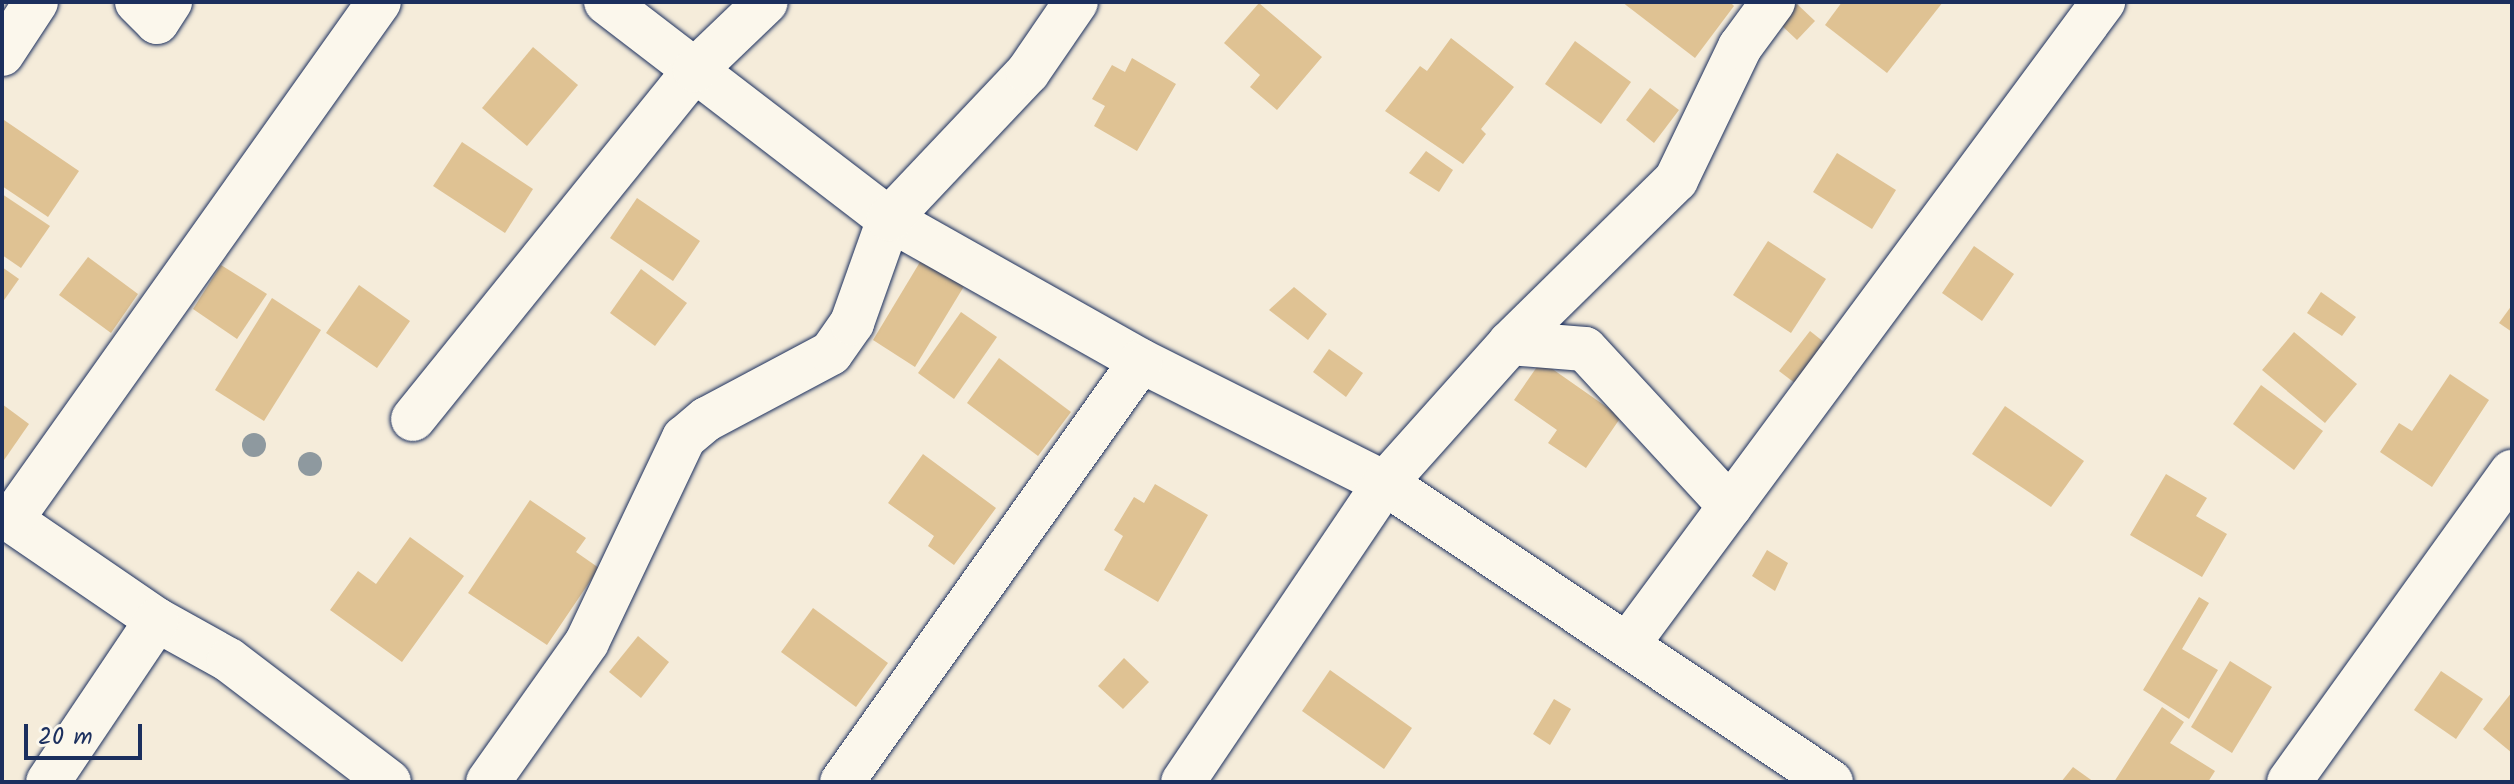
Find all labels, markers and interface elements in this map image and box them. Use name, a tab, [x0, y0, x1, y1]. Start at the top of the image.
scale bar	[28, 708, 146, 758]
text: 20 m	[38, 718, 93, 757]

